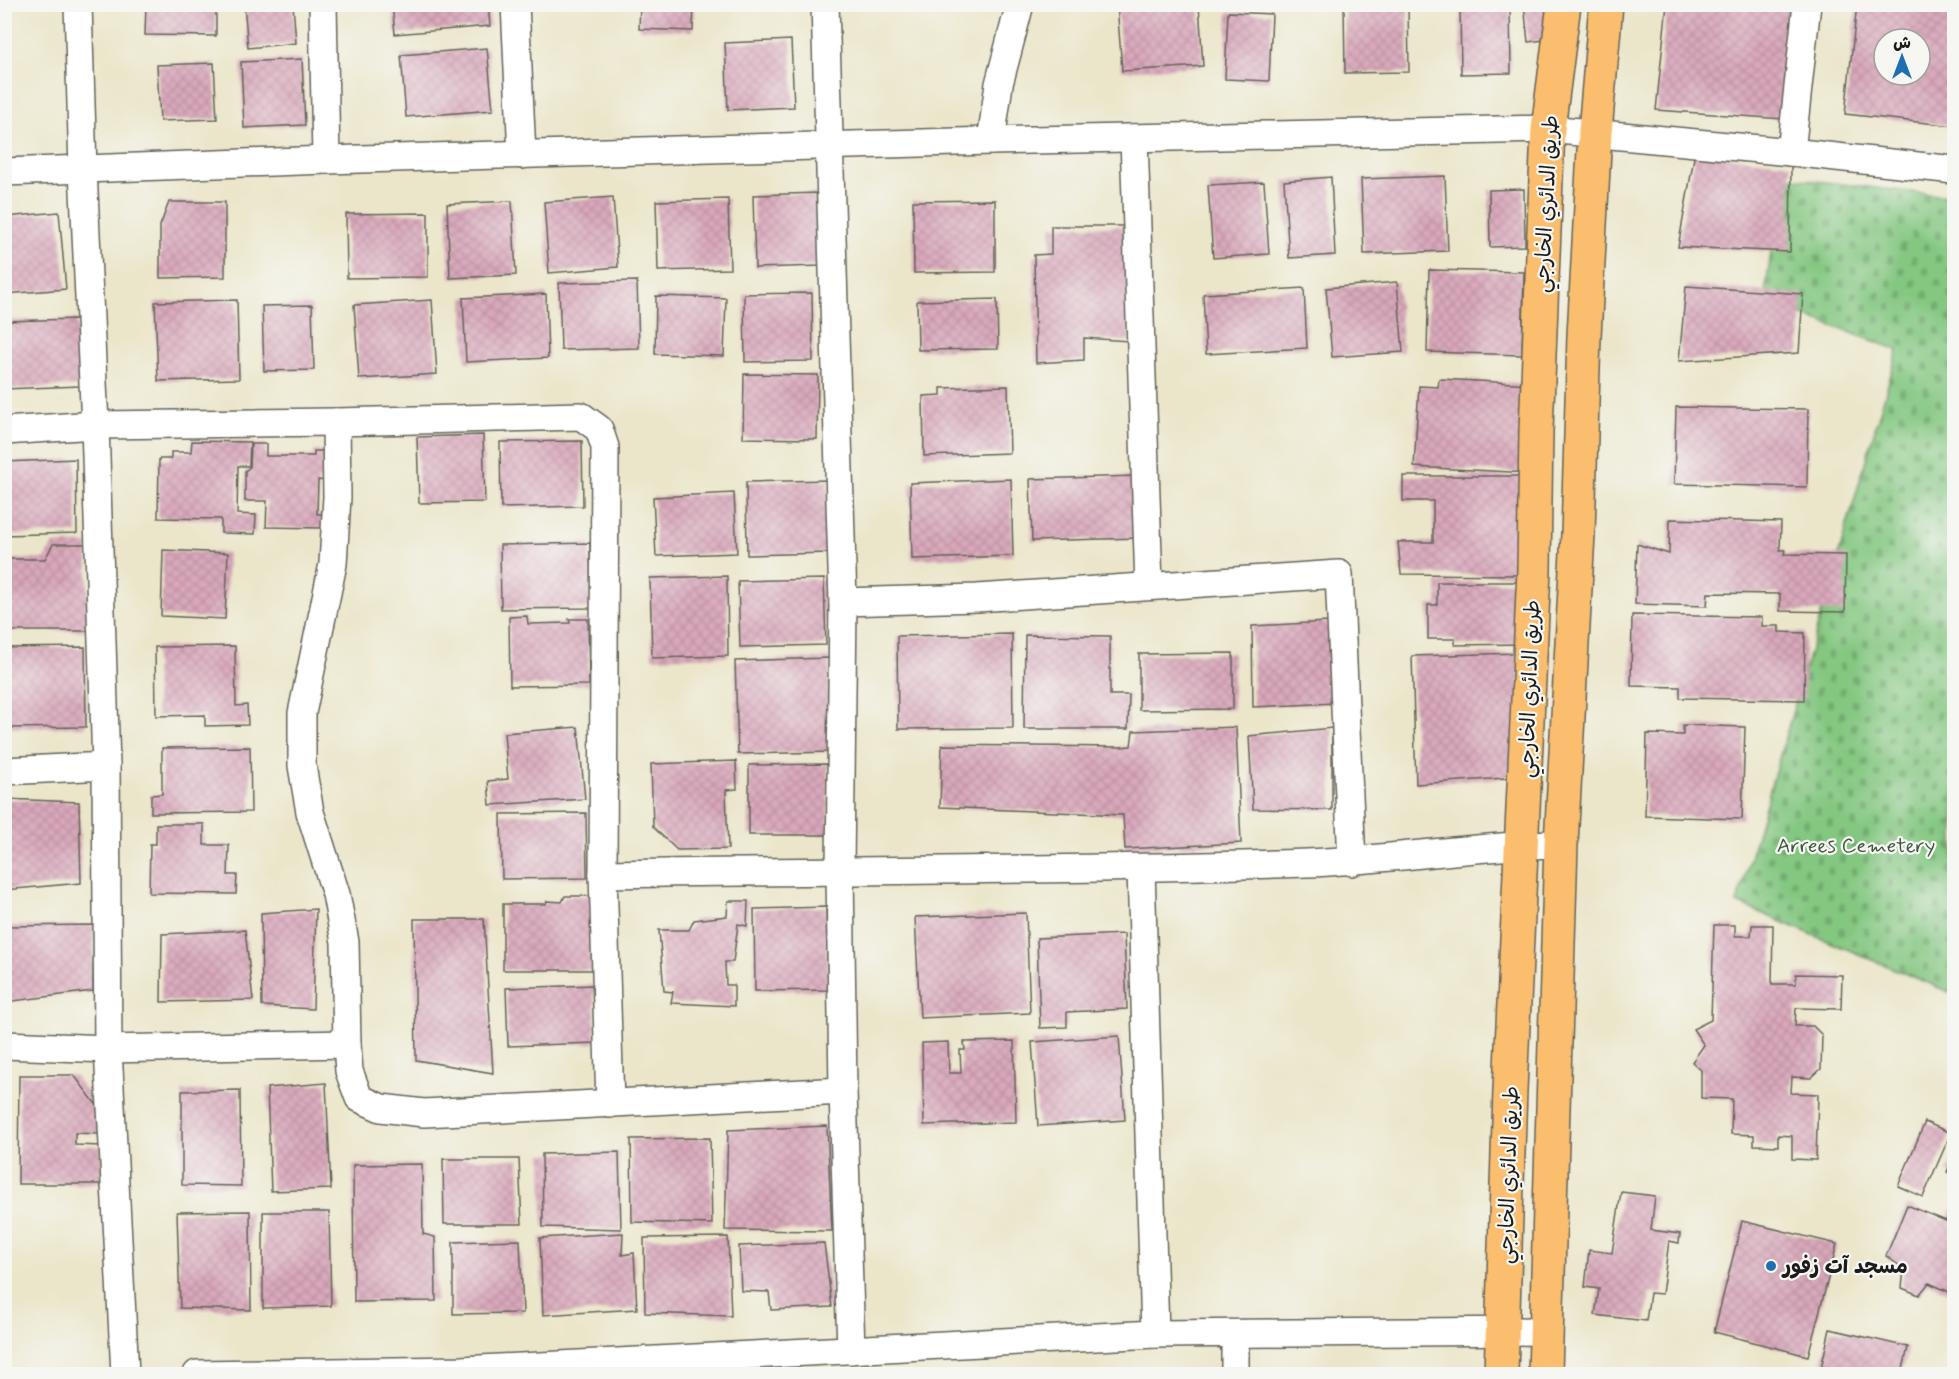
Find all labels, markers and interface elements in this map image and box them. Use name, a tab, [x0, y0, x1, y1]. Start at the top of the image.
north arrow	[1872, 27, 1932, 87]
text: ش	[1893, 33, 1911, 54]
street label: طريق الدائري الخارجي	[1528, 114, 1570, 294]
street label: طريق الدائري الخارجي	[1513, 600, 1551, 779]
park label: Arrees Cemetery	[1777, 832, 1935, 860]
street label: طريق الدائري الخارجي	[1492, 1086, 1530, 1265]
place label: مسجد آت زفور	[1781, 1253, 1908, 1281]
marker: مسجد آت زفور	[1764, 1259, 1778, 1273]

